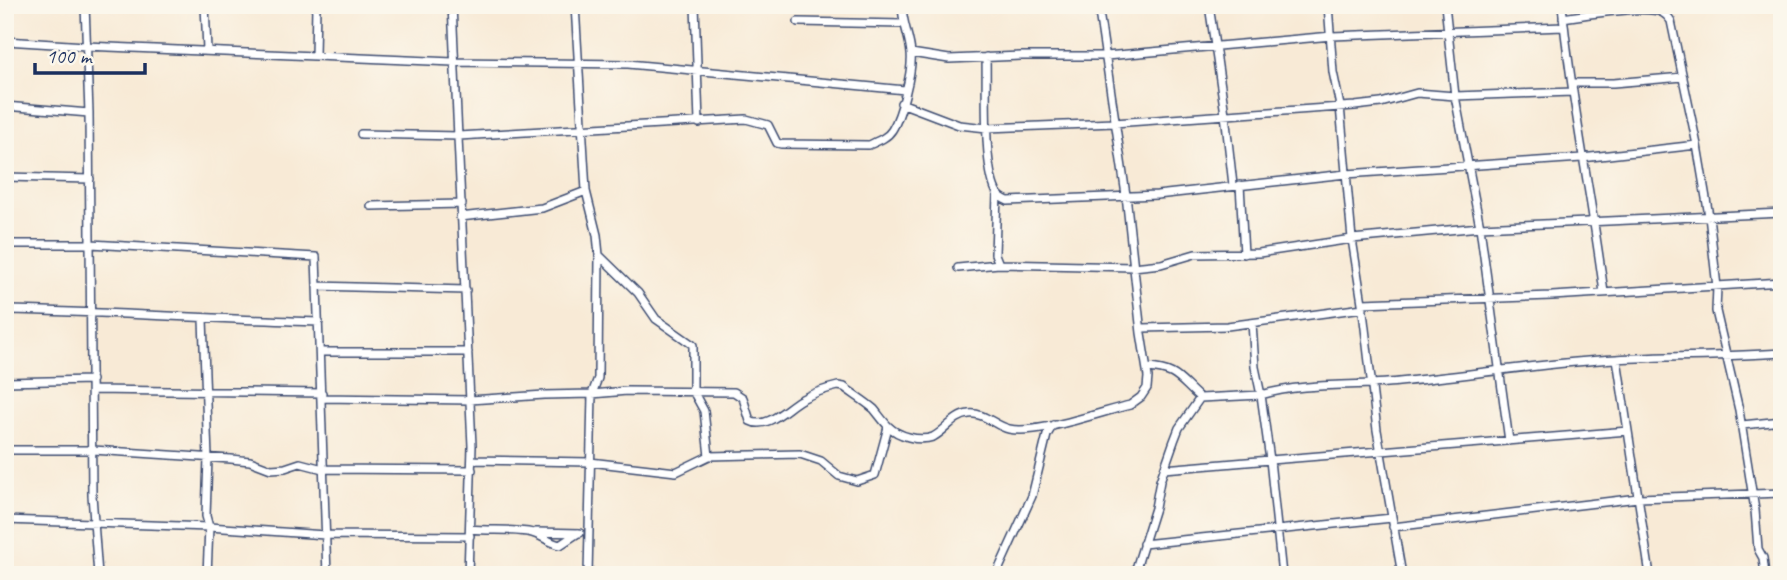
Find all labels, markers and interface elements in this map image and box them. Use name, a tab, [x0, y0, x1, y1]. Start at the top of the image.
scale bar	[35, 32, 145, 76]
text: 100 m	[46, 43, 93, 69]

